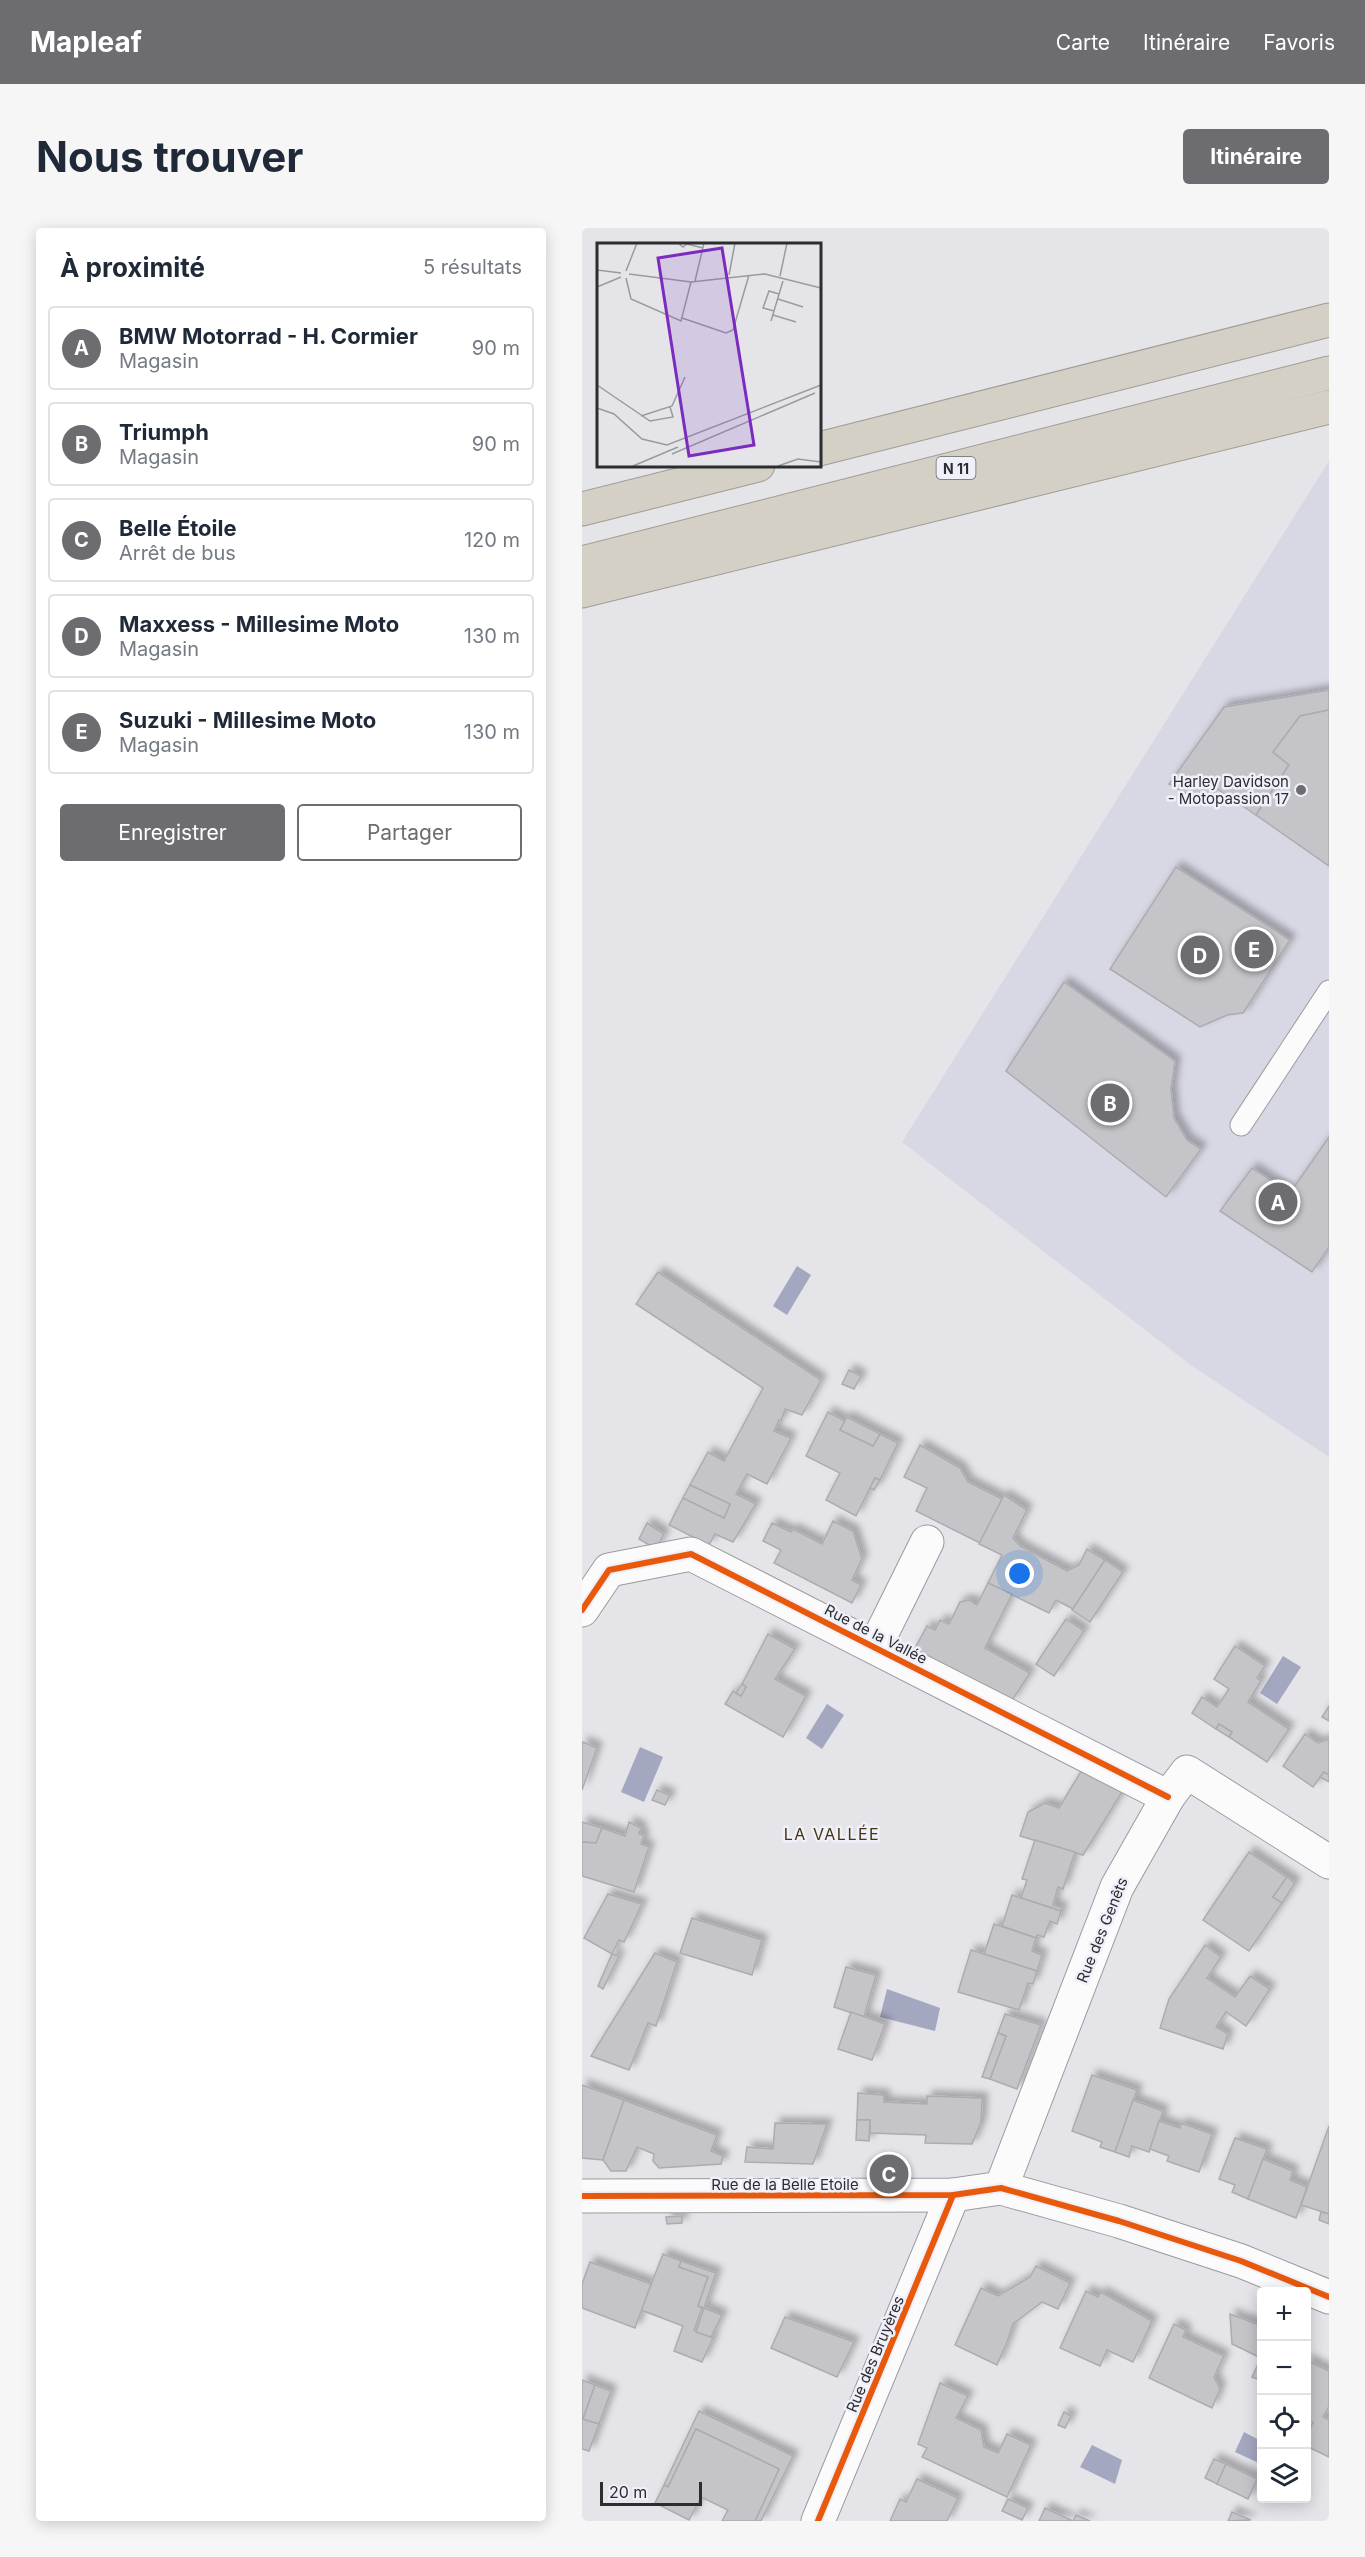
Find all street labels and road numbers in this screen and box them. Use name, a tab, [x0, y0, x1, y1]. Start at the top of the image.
road number: N 11	[936, 457, 976, 479]
street label: Rue de la Vallée	[821, 1600, 931, 1668]
street label: Rue des Genêts	[1072, 1875, 1132, 1985]
street label: Rue de la Belle Etoile	[711, 2175, 859, 2194]
street label: Rue des Bruyères	[842, 2293, 908, 2415]

